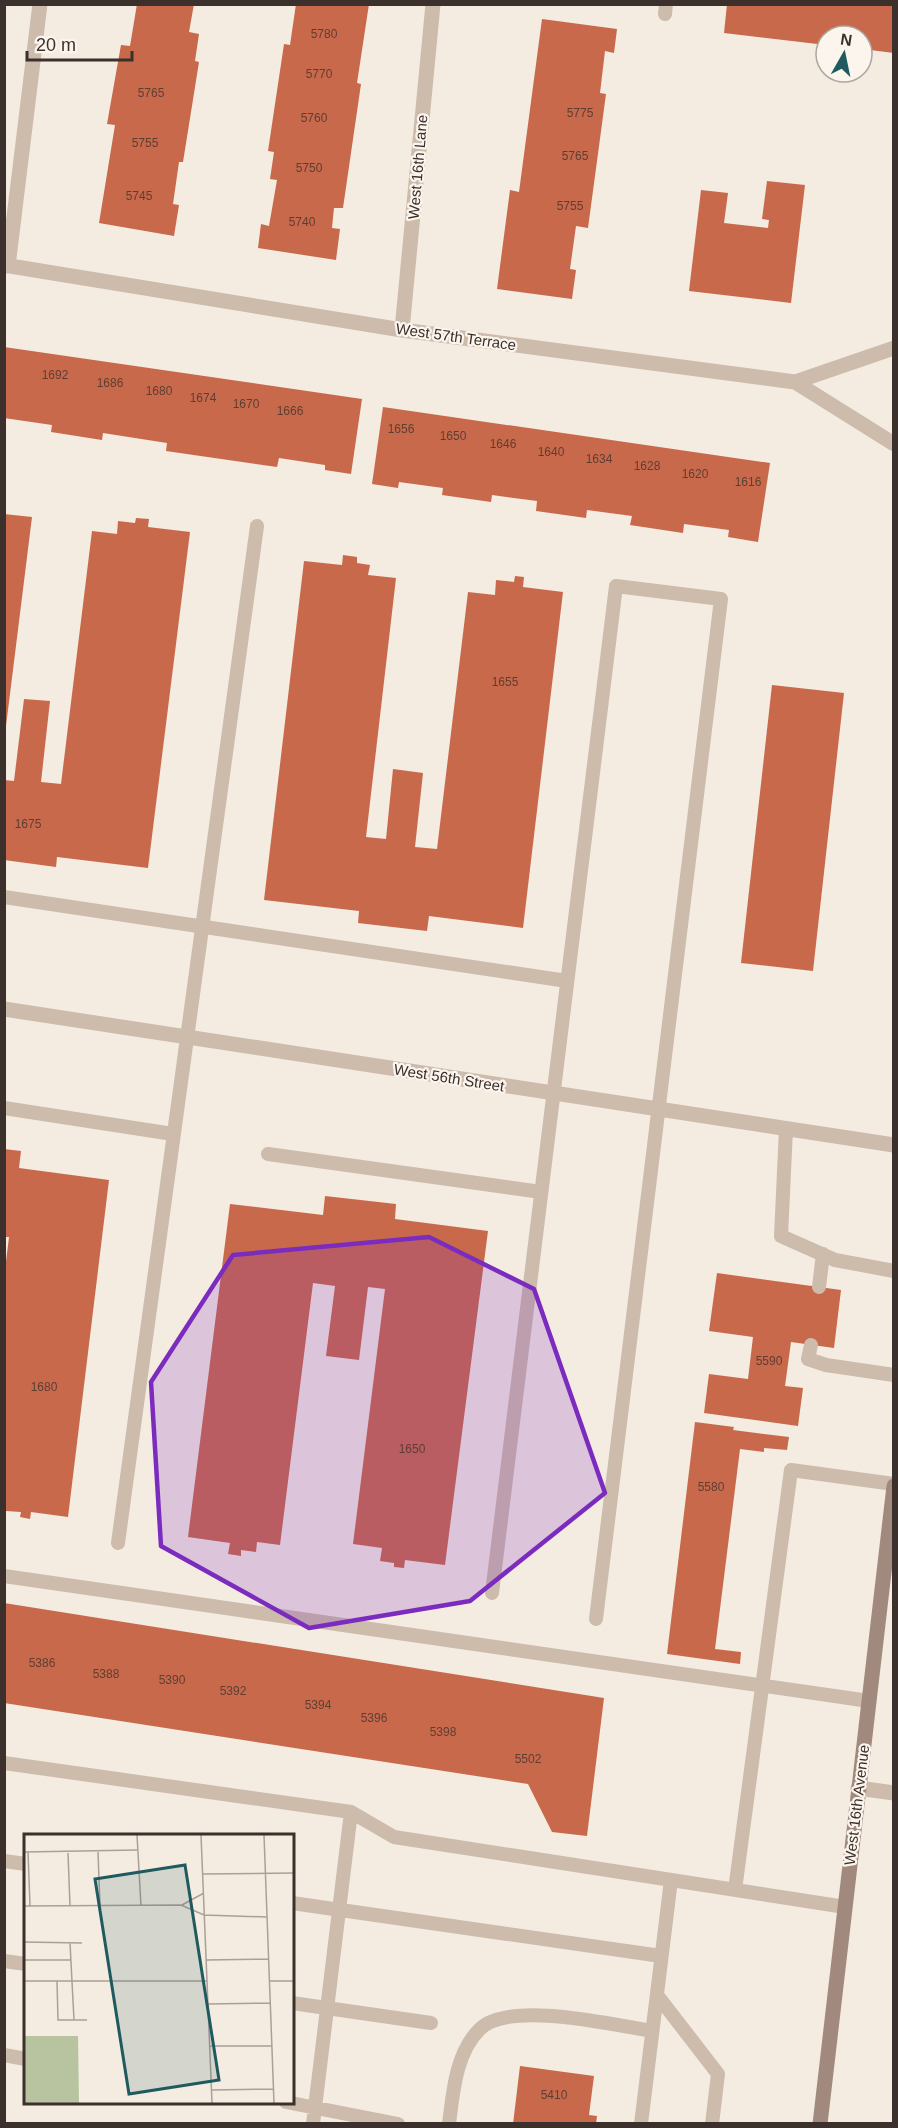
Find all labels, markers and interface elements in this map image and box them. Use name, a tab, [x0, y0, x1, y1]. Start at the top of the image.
scale bar	[27, 24, 132, 62]
north arrow	[814, 24, 874, 84]
house number: 5780	[311, 27, 338, 41]
text: N	[839, 30, 853, 49]
text: 20 m	[36, 35, 76, 55]
house number: 5770	[306, 67, 333, 81]
house number: 5765	[138, 86, 165, 100]
house number: 5775	[567, 106, 594, 120]
house number: 5760	[301, 111, 328, 125]
street label: West 16th Lane	[404, 114, 431, 220]
house number: 5755	[132, 136, 159, 150]
house number: 5765	[562, 149, 589, 163]
house number: 5750	[296, 161, 323, 175]
house number: 5745	[126, 189, 153, 203]
house number: 5755	[557, 199, 584, 213]
house number: 5740	[289, 215, 316, 229]
street label: West 57th Terrace	[395, 320, 517, 353]
house number: 1692	[42, 368, 69, 382]
house number: 1686	[97, 376, 124, 390]
house number: 1680	[146, 384, 173, 398]
house number: 1674	[190, 391, 217, 405]
house number: 1670	[233, 397, 260, 411]
house number: 1666	[277, 404, 304, 418]
house number: 1656	[388, 422, 415, 436]
house number: 1650	[440, 429, 467, 443]
house number: 1646	[490, 437, 517, 451]
house number: 1640	[538, 445, 565, 459]
house number: 1634	[586, 452, 613, 466]
house number: 1628	[634, 459, 661, 473]
house number: 1620	[682, 467, 709, 481]
house number: 1616	[735, 475, 762, 489]
house number: 1655	[492, 675, 519, 689]
house number: 1675	[15, 817, 42, 831]
street label: West 56th Street	[393, 1060, 506, 1095]
house number: 5590	[756, 1354, 783, 1368]
house number: 1680	[31, 1380, 58, 1394]
house number: 1650	[399, 1442, 426, 1456]
house number: 5580	[698, 1480, 725, 1494]
house number: 5386	[29, 1656, 56, 1670]
house number: 5388	[93, 1667, 120, 1681]
house number: 5390	[159, 1673, 186, 1687]
house number: 5392	[220, 1684, 247, 1698]
house number: 5394	[305, 1698, 332, 1712]
house number: 5396	[361, 1711, 388, 1725]
house number: 5398	[430, 1725, 457, 1739]
street label: West 16th Avenue	[841, 1744, 872, 1866]
house number: 5502	[515, 1752, 542, 1766]
inset map	[24, 1834, 294, 2104]
house number: 5410	[541, 2088, 568, 2102]

